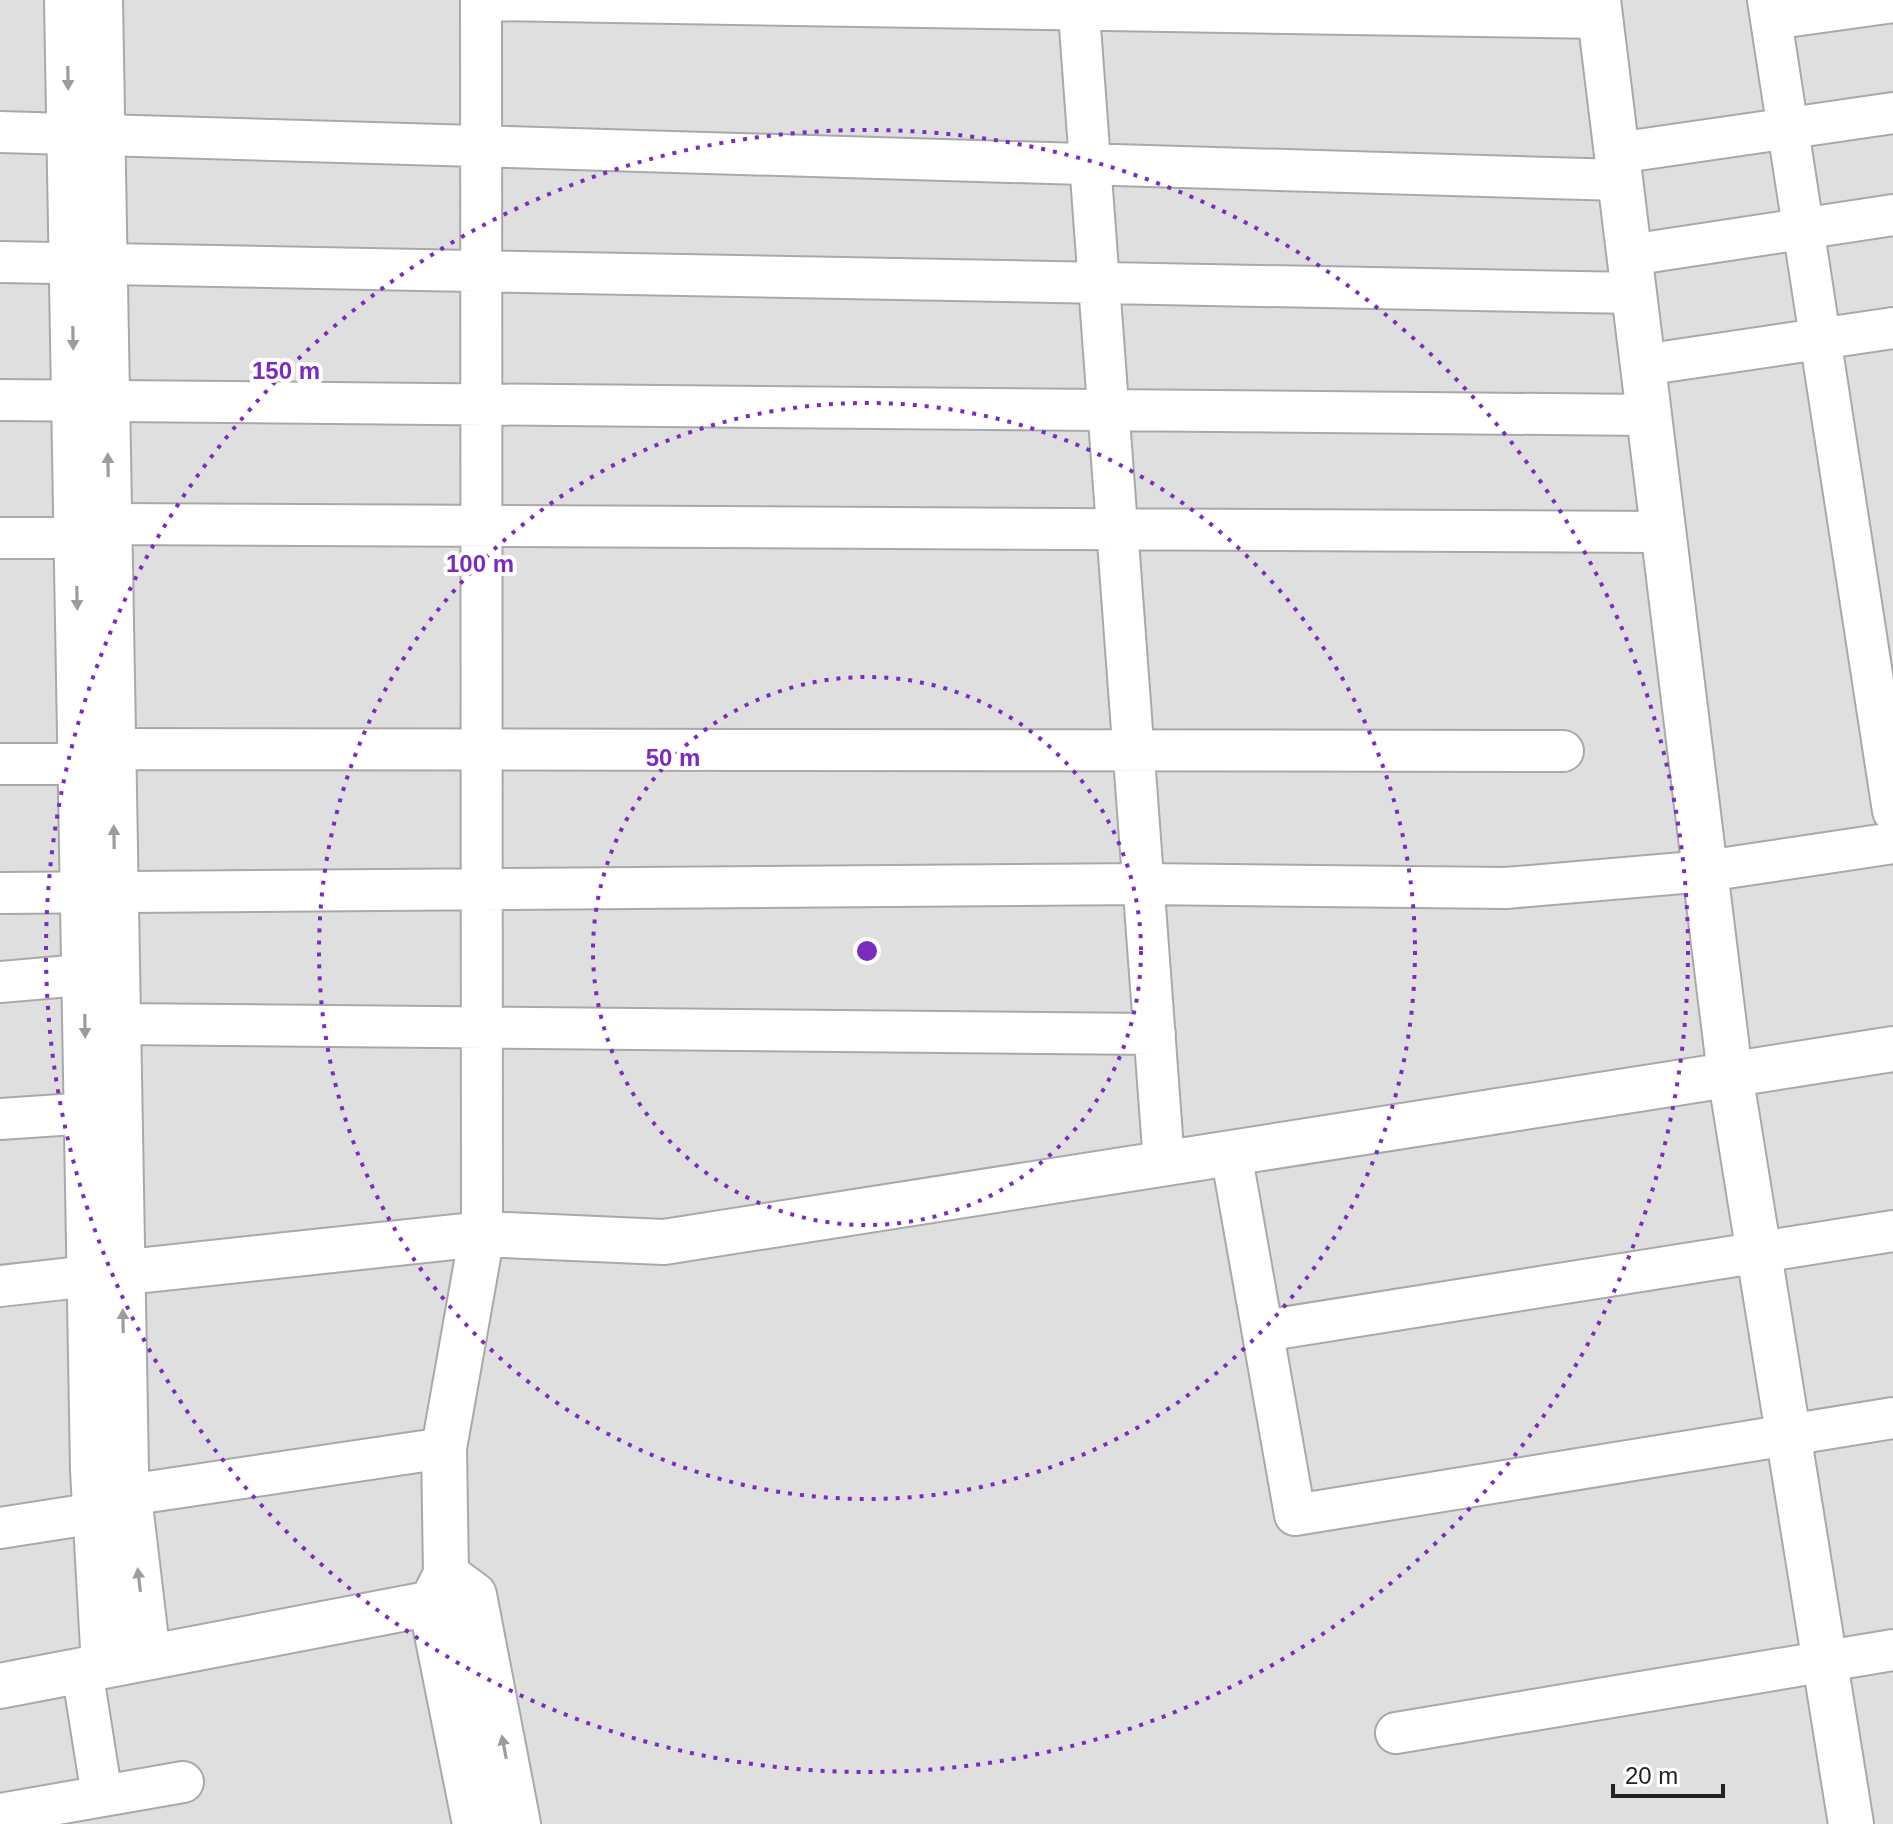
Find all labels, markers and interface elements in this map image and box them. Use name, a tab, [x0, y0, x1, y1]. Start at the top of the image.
one-way arrow	[62, 66, 74, 91]
one-way arrow	[66, 326, 79, 351]
text: 150 m	[252, 357, 320, 384]
one-way arrow	[102, 452, 114, 477]
text: 100 m	[446, 550, 514, 577]
one-way arrow	[71, 586, 84, 611]
text: 50 m	[646, 744, 700, 771]
one-way arrow	[108, 824, 121, 849]
centre of rings	[853, 937, 881, 965]
one-way arrow	[79, 1014, 91, 1039]
one-way arrow	[117, 1308, 129, 1333]
one-way arrow	[132, 1567, 145, 1592]
one-way arrow	[497, 1735, 509, 1760]
scale bar	[1613, 1748, 1723, 1798]
text: 20 m	[1625, 1762, 1678, 1789]

